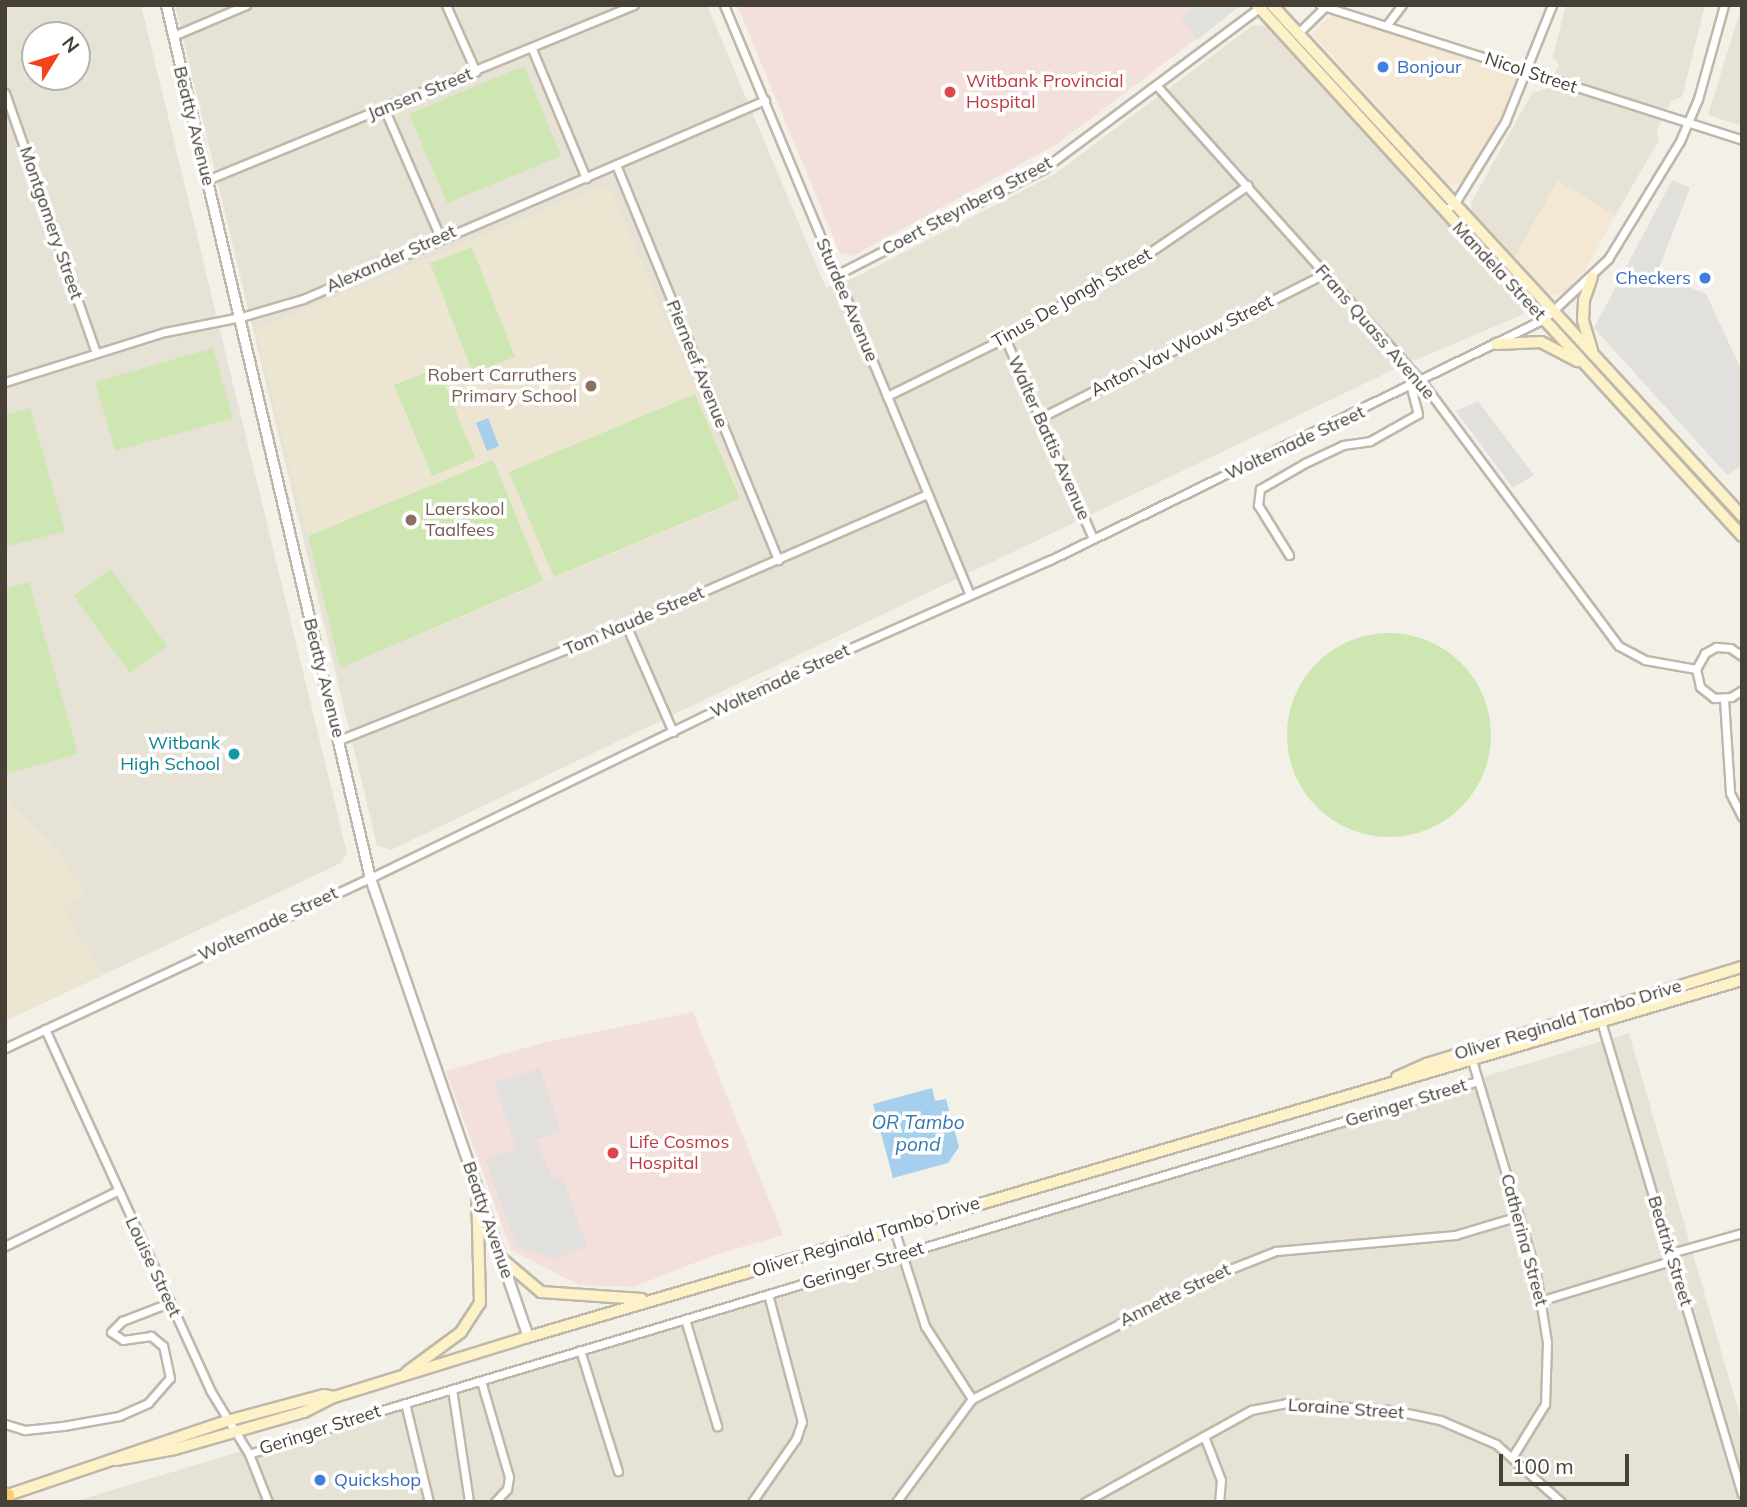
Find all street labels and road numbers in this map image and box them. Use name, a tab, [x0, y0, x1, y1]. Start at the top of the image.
street label: Nicol Street	[1482, 48, 1580, 98]
street label: Jansen Street	[364, 63, 476, 125]
street label: Beatty Avenue	[169, 64, 219, 188]
street label: Montgomery Street	[15, 144, 87, 302]
street label: Coert Steynberg Street	[878, 152, 1056, 260]
street label: Mandela Street	[1448, 217, 1550, 325]
street label: Alexander Street	[323, 221, 459, 297]
street label: Sturdee Avenue	[811, 235, 883, 365]
street label: Tinus De Jongh Street	[989, 244, 1155, 352]
street label: Frans Quass Avenue	[1311, 260, 1439, 404]
street label: Anton Vav Wouw Street	[1087, 291, 1277, 401]
street label: Pierneef Avenue	[662, 297, 732, 431]
street label: Walter Battis Avenue	[1003, 353, 1095, 523]
street label: Woltemade Street	[1222, 401, 1368, 485]
street label: Tom Naude Street	[561, 582, 707, 660]
street label: Beatty Avenue	[299, 616, 349, 740]
street label: Woltemade Street	[707, 639, 853, 723]
street label: Woltemade Street	[195, 882, 341, 966]
street label: Oliver Reginald Tambo Drive	[1452, 975, 1684, 1065]
street label: Geringer Street	[1343, 1074, 1469, 1132]
street label: Beatty Avenue	[458, 1159, 518, 1281]
street label: Catherina Street	[1496, 1171, 1552, 1309]
street label: Oliver Reginald Tambo Drive	[750, 1192, 982, 1282]
street label: Beatrix Street	[1643, 1193, 1697, 1309]
street label: Louise Street	[120, 1214, 186, 1320]
street label: Geringer Street	[800, 1237, 926, 1295]
street label: Annette Street	[1116, 1259, 1234, 1331]
street label: Loraine Street	[1287, 1394, 1405, 1424]
street label: Geringer Street	[257, 1400, 383, 1460]

